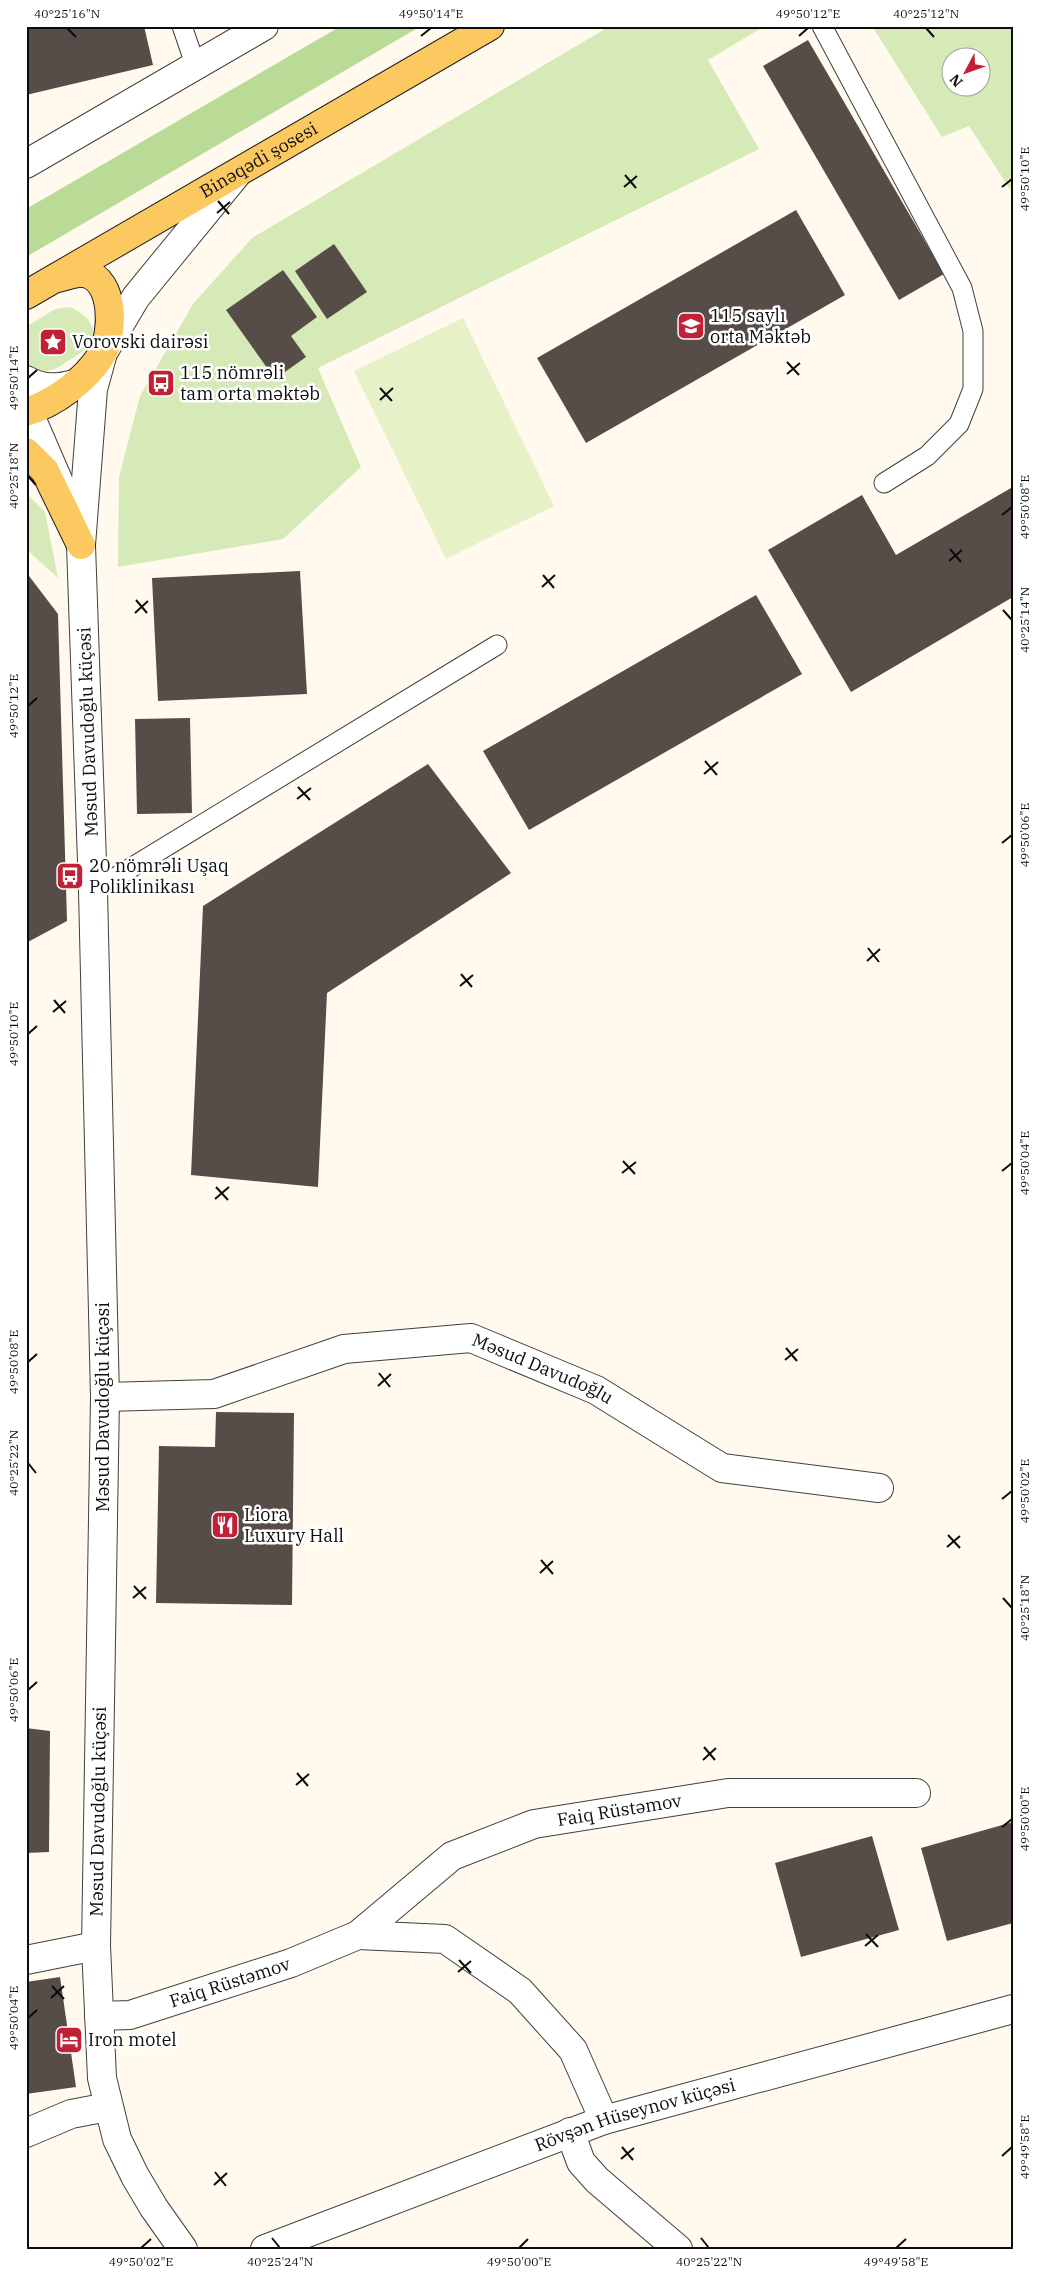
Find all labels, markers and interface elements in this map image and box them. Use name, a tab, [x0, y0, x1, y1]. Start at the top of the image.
text: 40°25'16"N	[34, 6, 100, 21]
text: 49°50'14"E	[399, 6, 463, 21]
text: 49°50'12"E	[776, 6, 840, 21]
text: 40°25'12"N	[893, 6, 959, 21]
north arrow	[942, 48, 992, 98]
text: N	[946, 70, 967, 91]
street label: Binəqədi şosesi	[195, 116, 322, 203]
text: 49°50'10"E	[1017, 147, 1032, 211]
place label: 115 saylı orta Məktəb	[710, 304, 811, 348]
school or university icon: 115 saylı orta Məktəb	[676, 311, 706, 341]
place icon: Vorovski dairəsi	[38, 327, 68, 357]
place label: Vorovski dairəsi	[72, 330, 209, 353]
text: 49°50'14"E	[6, 346, 21, 410]
place label: 115 nömrəli tam orta məktəb	[180, 361, 320, 405]
bus stop icon: 115 nömrəli tam orta məktəb	[146, 368, 176, 398]
text: 40°25'18"N	[6, 443, 21, 509]
text: 49°50'08"E	[1017, 475, 1032, 539]
text: 40°25'14"N	[1017, 587, 1032, 653]
street label: Məsud Davudoğlu küçəsi	[72, 626, 103, 837]
text: 49°50'12"E	[6, 674, 21, 738]
text: 49°50'06"E	[1017, 803, 1032, 867]
place label: 20 nömrəli Uşaq Poliklinikası	[89, 854, 229, 898]
bus stop icon: 20 nömrəli Uşaq Poliklinikası	[55, 861, 85, 891]
text: 49°50'10"E	[6, 1002, 21, 1066]
text: 49°50'04"E	[1017, 1131, 1032, 1195]
street label: Məsud Davudoğlu küçəsi	[91, 1302, 114, 1512]
street label: Məsud Davudoğlu	[469, 1328, 618, 1409]
text: 49°50'08"E	[6, 1330, 21, 1394]
text: 40°25'22"N	[6, 1430, 21, 1496]
text: 49°50'02"E	[1017, 1459, 1032, 1523]
place label: Liora Luxury Hall	[244, 1503, 344, 1547]
restaurant icon: Liora Luxury Hall	[210, 1510, 240, 1540]
text: 40°25'18"N	[1017, 1575, 1032, 1641]
text: 49°50'06"E	[6, 1658, 21, 1722]
street label: Məsud Davudoğlu küçəsi	[84, 1706, 111, 1917]
text: 49°50'00"E	[1017, 1787, 1032, 1851]
street label: Faiq Rüstəmov	[555, 1789, 683, 1831]
street label: Faiq Rüstəmov	[166, 1952, 293, 2013]
text: 49°50'04"E	[6, 1986, 21, 2050]
hotel icon: Iron motel	[54, 2025, 84, 2055]
place label: Iron motel	[88, 2028, 177, 2051]
street label: Rövşən Hüseynov küçəsi	[531, 2073, 738, 2156]
text: 49°49'58"E	[1017, 2115, 1032, 2179]
text: 49°50'02"E	[109, 2254, 173, 2269]
text: 40°25'24"N	[247, 2254, 313, 2269]
text: 49°50'00"E	[487, 2254, 551, 2269]
text: 40°25'22"N	[676, 2254, 742, 2269]
text: 49°49'58"E	[864, 2254, 928, 2269]

